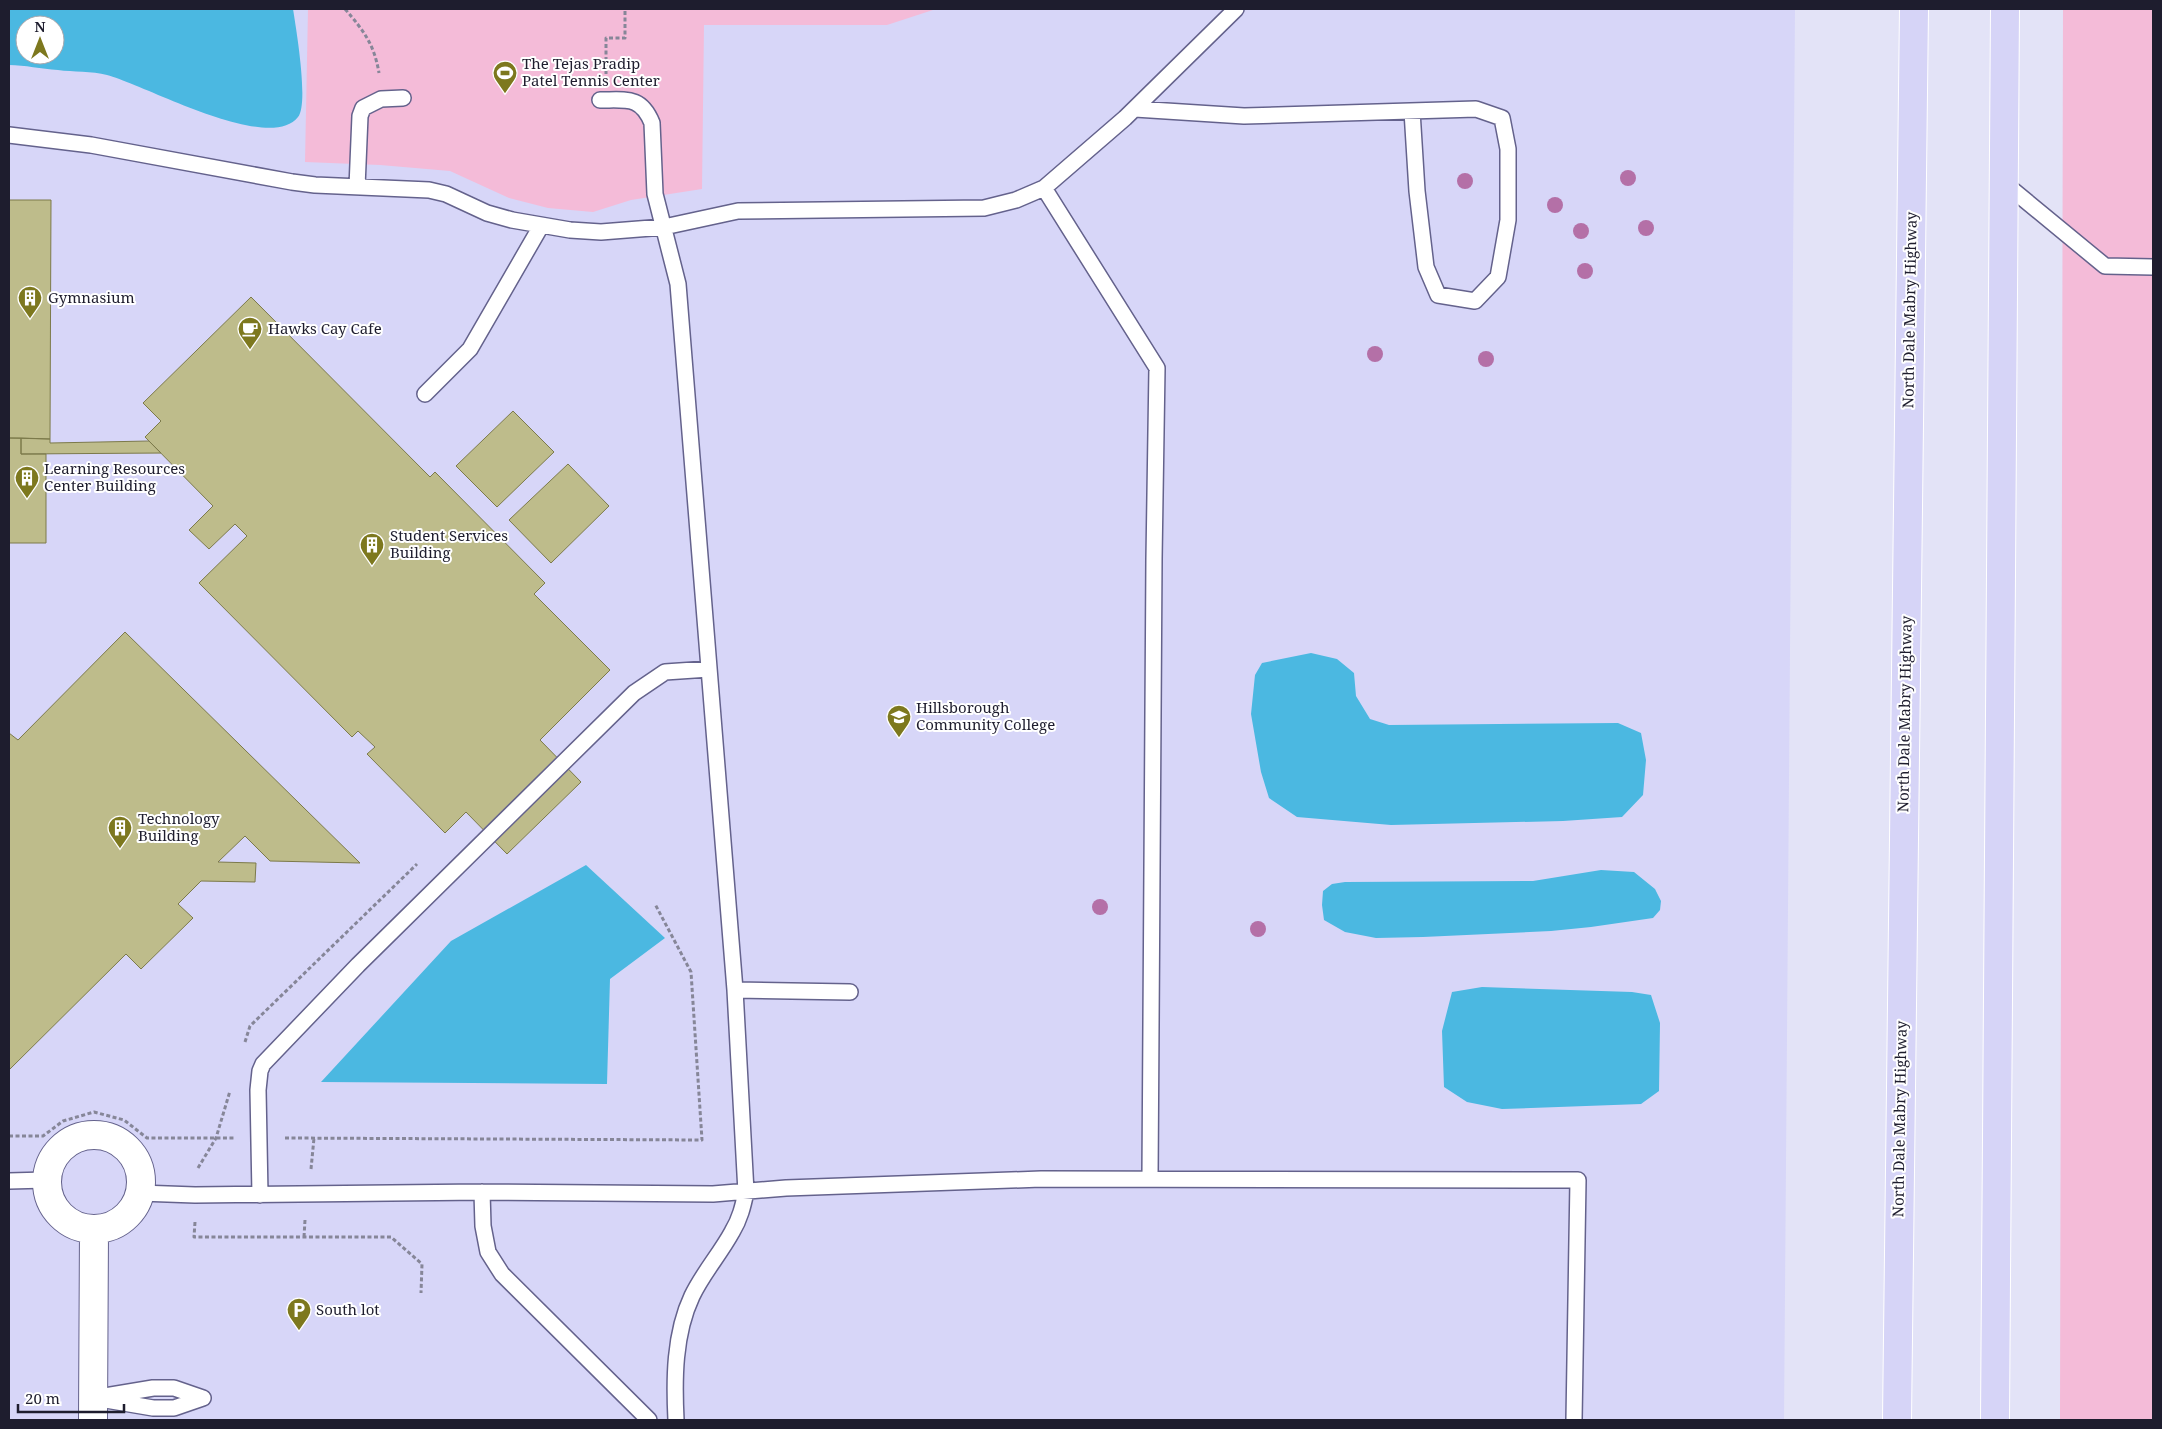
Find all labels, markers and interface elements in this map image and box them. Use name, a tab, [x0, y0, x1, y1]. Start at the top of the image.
north arrow	[15, 15, 65, 65]
text: N	[34, 17, 46, 36]
place label: The Tejas Pradip Patel Tennis Center	[522, 53, 660, 90]
sports icon: The Tejas Pradip Patel Tennis Center	[492, 60, 518, 94]
street label: North Dale Mabry Highway	[1897, 211, 1921, 409]
building icon: Gymnasium	[17, 285, 43, 319]
place label: Gymnasium	[48, 287, 135, 307]
cafe icon: Hawks Cay Cafe	[237, 316, 263, 350]
place label: Hawks Cay Cafe	[268, 318, 382, 338]
place label: Learning Resources Center Building	[44, 458, 185, 495]
building icon: Learning Resources Center Building	[14, 465, 40, 499]
place label: Student Services Building	[390, 525, 508, 562]
building icon: Student Services Building	[359, 532, 385, 566]
street label: North Dale Mabry Highway	[1892, 615, 1916, 813]
place label: Hillsborough Community College	[916, 697, 1055, 734]
school or university icon: Hillsborough Community College	[886, 704, 912, 738]
place label: Technology Building	[138, 808, 220, 845]
building icon: Technology Building	[107, 815, 133, 849]
street label: North Dale Mabry Highway	[1887, 1020, 1911, 1218]
parking icon: South lot	[286, 1297, 312, 1331]
place label: South lot	[316, 1299, 380, 1319]
scale bar	[18, 1382, 124, 1414]
text: 20 m	[25, 1388, 60, 1408]

